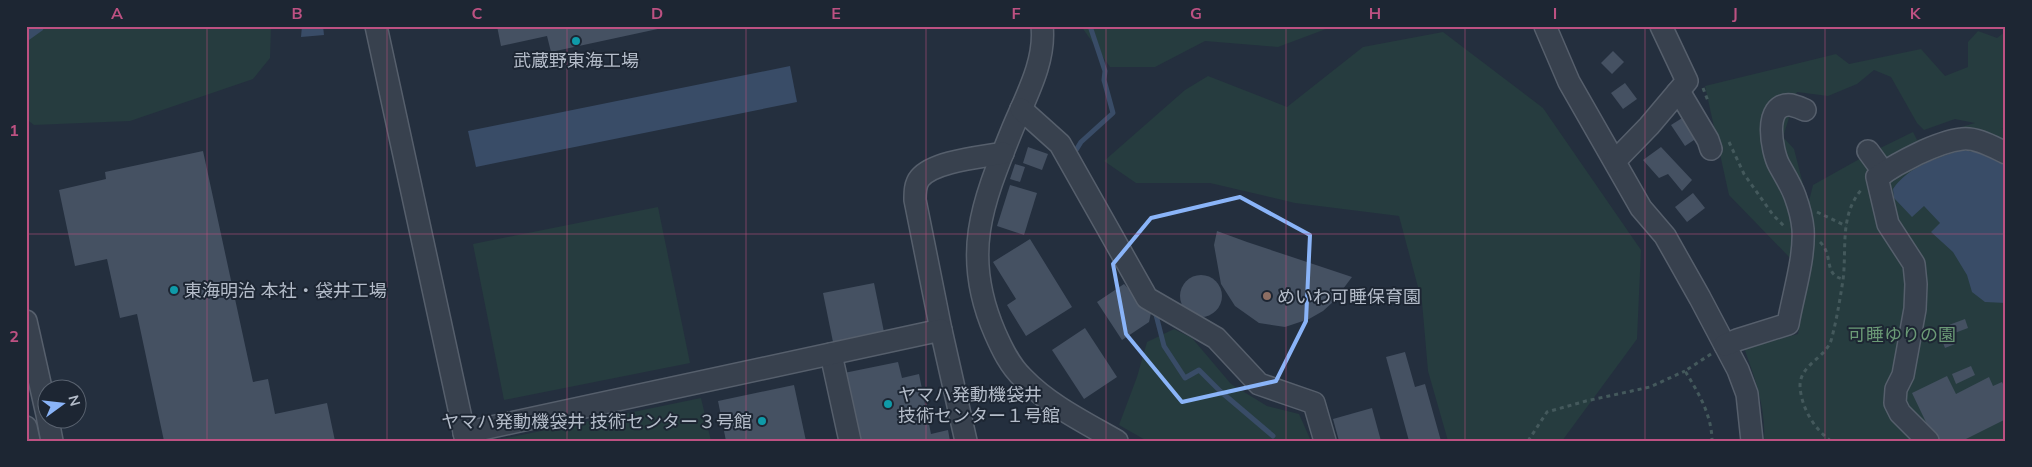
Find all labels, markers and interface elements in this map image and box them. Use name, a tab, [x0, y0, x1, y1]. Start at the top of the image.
text: A	[111, 3, 123, 23]
text: B	[291, 3, 303, 23]
text: C	[472, 3, 483, 23]
text: D	[651, 3, 663, 23]
text: E	[831, 3, 841, 23]
text: F	[1011, 3, 1021, 23]
text: G	[1190, 3, 1202, 23]
text: H	[1369, 3, 1381, 23]
text: I	[1553, 3, 1557, 23]
text: J	[1732, 3, 1738, 23]
text: K	[1910, 3, 1922, 23]
marker: 武蔵野東海工場	[570, 35, 582, 47]
place label: 武蔵野東海工場	[513, 49, 639, 72]
text: 1	[9, 120, 19, 140]
place label: 東海明治 本社・袋井工場	[184, 279, 387, 302]
marker: 東海明治 本社・袋井工場	[168, 284, 180, 296]
place label: めいわ可睡保育園	[1277, 285, 1421, 308]
marker: めいわ可睡保育園	[1261, 290, 1273, 302]
park label: 可睡ゆりの園	[1848, 323, 1956, 346]
text: 2	[9, 326, 19, 346]
north arrow	[38, 380, 88, 430]
place label: ヤマハ発動機袋井 技術センター１号館	[898, 383, 1060, 427]
text: N	[64, 393, 85, 408]
marker: ヤマハ発動機袋井 技術センター１号館	[882, 398, 894, 410]
place label: ヤマハ発動機袋井 技術センター３号館	[441, 410, 752, 433]
marker: ヤマハ発動機袋井 技術センター３号館	[756, 415, 768, 427]

